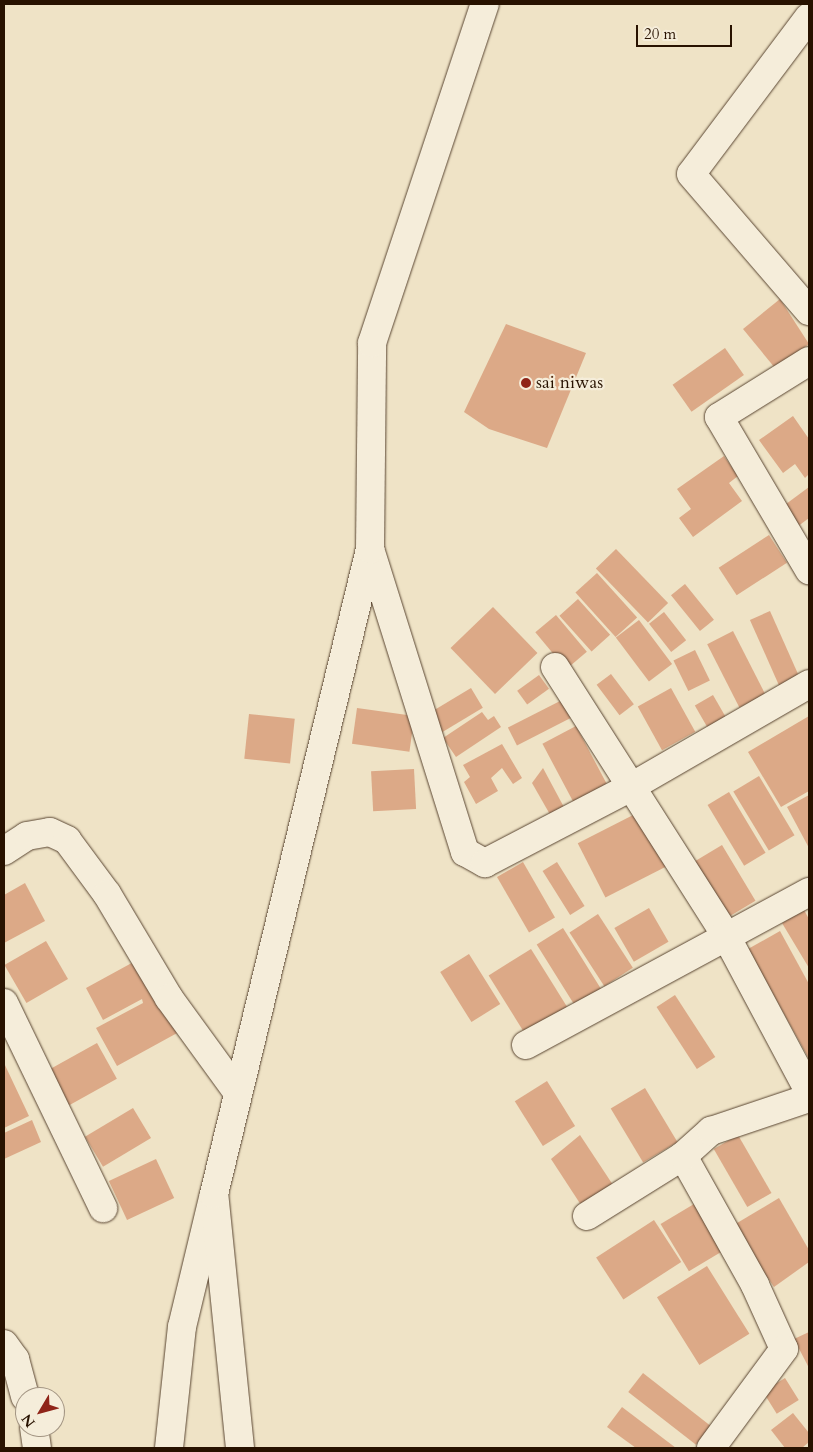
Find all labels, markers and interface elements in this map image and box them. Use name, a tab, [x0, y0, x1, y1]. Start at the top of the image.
scale bar	[638, 15, 734, 47]
text: 20 m	[644, 24, 676, 44]
place label: sai niwas	[536, 372, 603, 394]
marker: sai niwas	[520, 377, 532, 389]
north arrow	[15, 1387, 65, 1437]
text: N	[17, 1410, 40, 1431]

